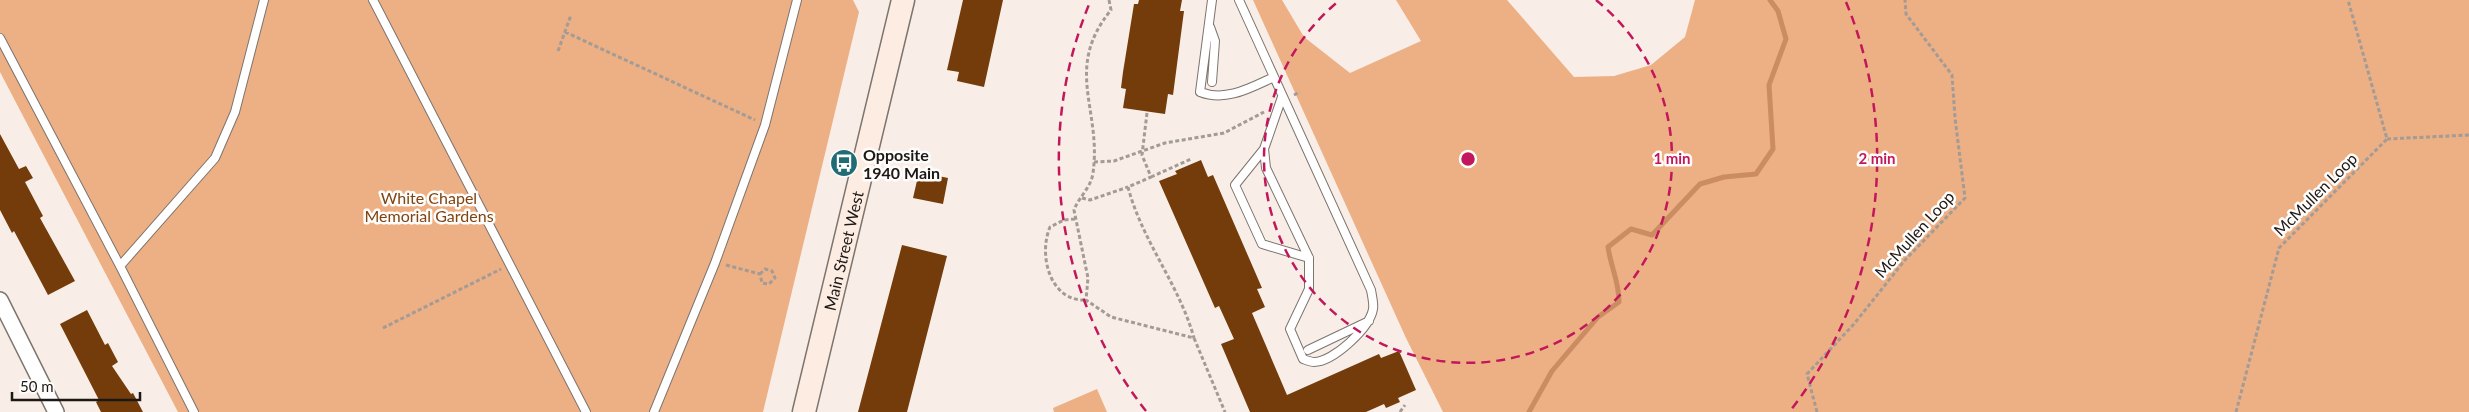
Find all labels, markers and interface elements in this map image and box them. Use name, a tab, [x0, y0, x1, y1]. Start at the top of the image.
place label: Opposite 1940 Main	[863, 145, 940, 182]
bus stop icon: Opposite 1940 Main	[829, 148, 859, 178]
text: 1 min	[1653, 149, 1691, 167]
text: 2 min	[1858, 149, 1896, 167]
street label: McMullen Loop	[2270, 149, 2360, 239]
centre of rings	[1459, 150, 1477, 168]
street label: McMullen Loop	[1870, 187, 1958, 281]
park label: White Chapel Memorial Gardens	[364, 188, 494, 225]
street label: Main Street West	[819, 189, 866, 312]
scale bar	[12, 370, 140, 402]
text: 50 m	[20, 377, 54, 395]

